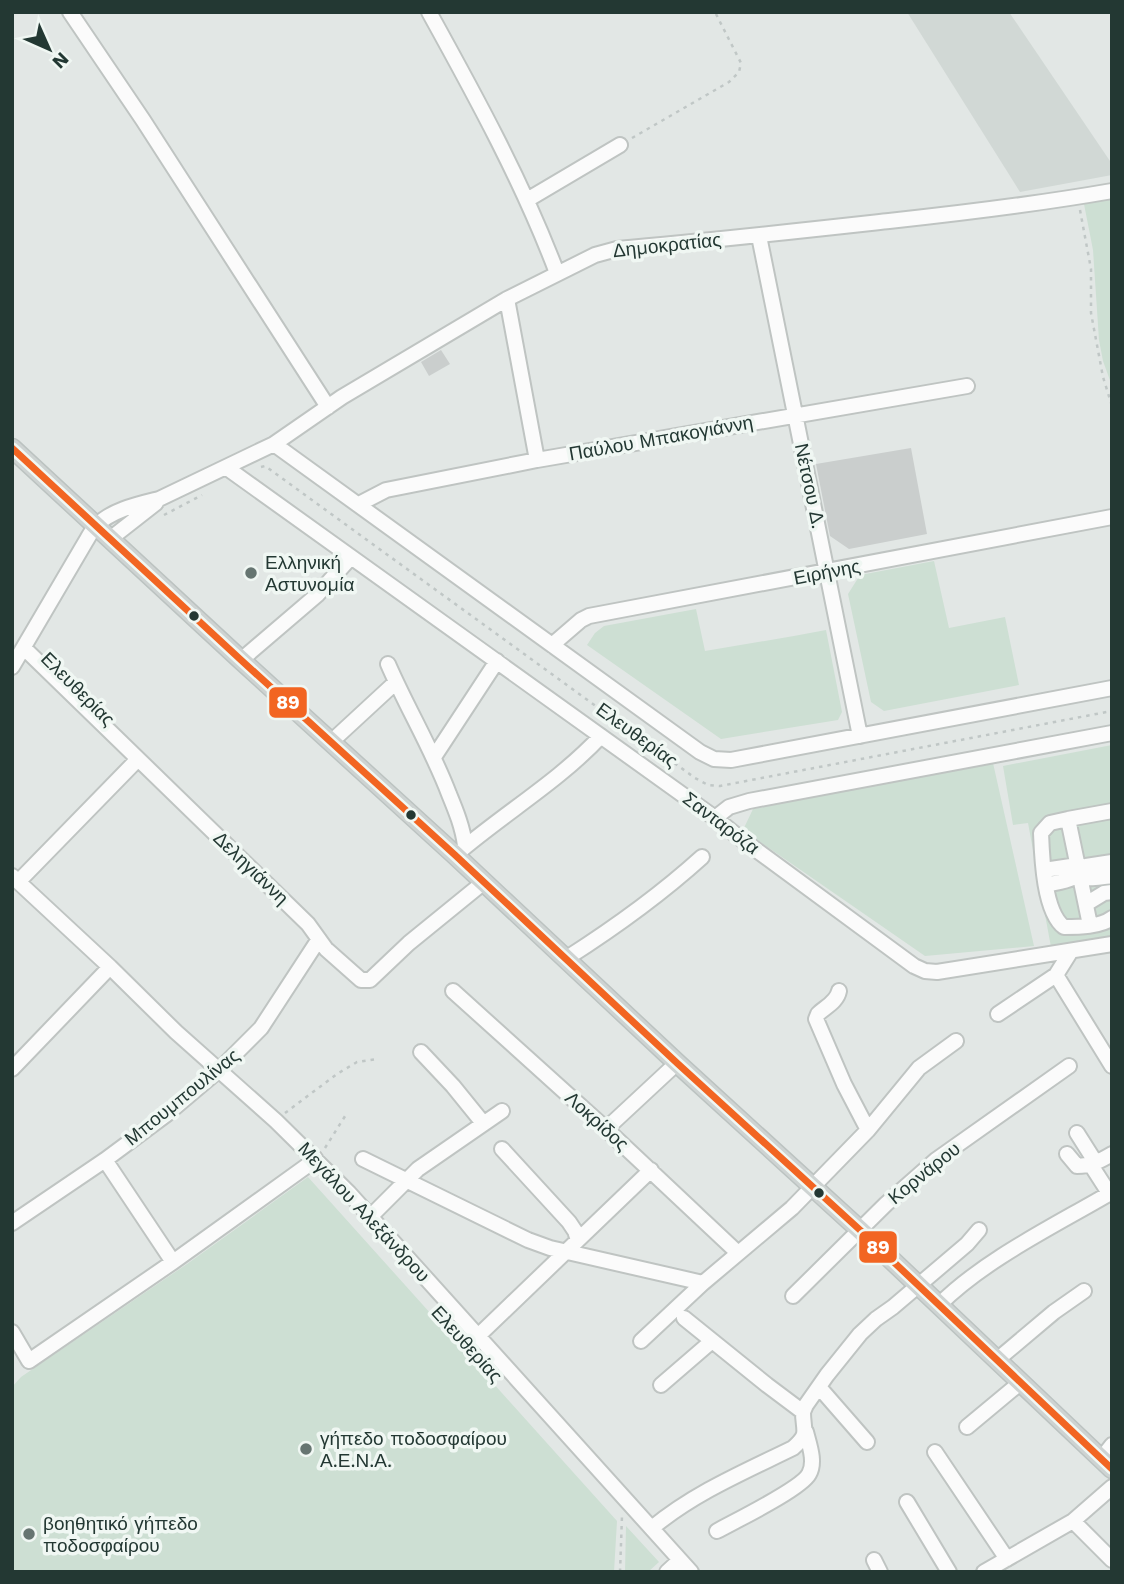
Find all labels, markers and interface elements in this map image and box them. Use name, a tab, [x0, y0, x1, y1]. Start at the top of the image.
north arrow	[14, 14, 84, 84]
text: N	[48, 48, 74, 74]
street label: Δημοκρατίας	[612, 228, 722, 262]
street label: Παύλου Μπακογιάννη	[567, 410, 755, 466]
street label: Νέτσου Δ.	[790, 441, 830, 531]
place label: Ελληνική Αστυνομία	[265, 551, 354, 596]
street label: Ειρήνης	[792, 554, 862, 590]
marker: Ελληνική Αστυνομία	[243, 565, 259, 581]
unlabelled marker	[187, 609, 201, 623]
street label: Ελευθερίας	[36, 647, 120, 731]
line badge: 89	[268, 686, 308, 719]
text: 89	[276, 691, 300, 714]
street label: Ελευθερίας	[592, 698, 682, 772]
street label: Σανταρόζα	[678, 787, 764, 859]
unlabelled marker	[404, 808, 418, 822]
street label: Δεληγιάννη	[209, 827, 293, 909]
street label: Μπουμπουλίνας	[120, 1044, 244, 1150]
street label: Λοκρίδος	[560, 1086, 634, 1156]
street label: Μεγάλου Αλεξάνδρου	[293, 1137, 435, 1287]
street label: Κορνάρου	[883, 1137, 965, 1209]
unlabelled marker	[812, 1186, 826, 1200]
line badge: 89	[858, 1230, 898, 1264]
text: 89	[866, 1236, 890, 1259]
street label: Ελευθερίας	[427, 1301, 507, 1387]
place label: γήπεδο ποδοσφαίρου Α.Ε.Ν.Α.	[320, 1427, 507, 1472]
marker: γήπεδο ποδοσφαίρου Α.Ε.Ν.Α.	[298, 1441, 314, 1457]
place label: βοηθητικό γήπεδο ποδοσφαίρου	[43, 1512, 198, 1557]
marker: βοηθητικό γήπεδο ποδοσφαίρου	[21, 1526, 37, 1542]

